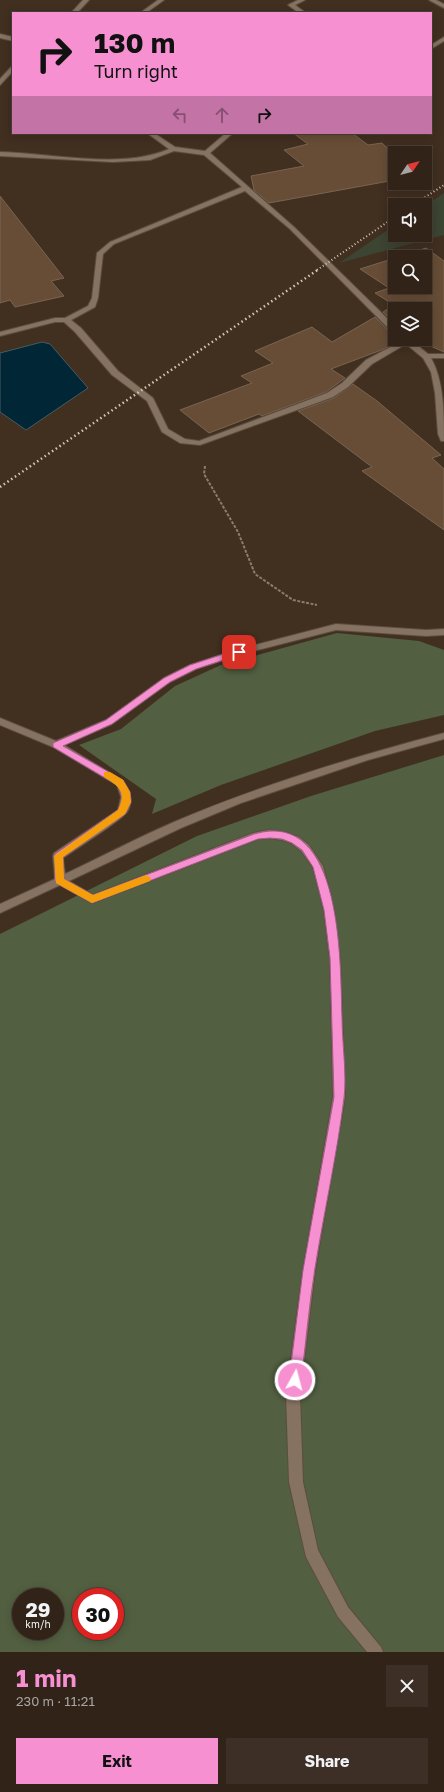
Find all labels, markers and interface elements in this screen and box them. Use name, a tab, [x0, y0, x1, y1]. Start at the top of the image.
text: 130 m	[94, 26, 175, 59]
icon: right	[28, 28, 80, 80]
text: Turn right	[94, 60, 178, 82]
icon: left	[169, 104, 191, 126]
icon: ahead	[211, 104, 233, 126]
icon: right	[253, 104, 275, 126]
north arrow	[388, 146, 432, 190]
map controls	[388, 146, 432, 346]
button: sound	[388, 198, 432, 242]
button: search	[388, 250, 432, 294]
button: layers	[388, 302, 432, 346]
pin	[222, 635, 256, 669]
icon: arrive	[228, 641, 250, 663]
position arrow	[274, 1359, 316, 1401]
speed limit sign: 30	[72, 1588, 124, 1640]
text: 29	[26, 1597, 50, 1621]
text: km/h	[25, 1618, 51, 1630]
text: 1 min	[16, 1663, 76, 1692]
button: close	[386, 1665, 428, 1707]
text: 230 m · 11:21	[16, 1693, 95, 1709]
button: Exit	[16, 1738, 218, 1784]
button: Share	[226, 1738, 428, 1784]

